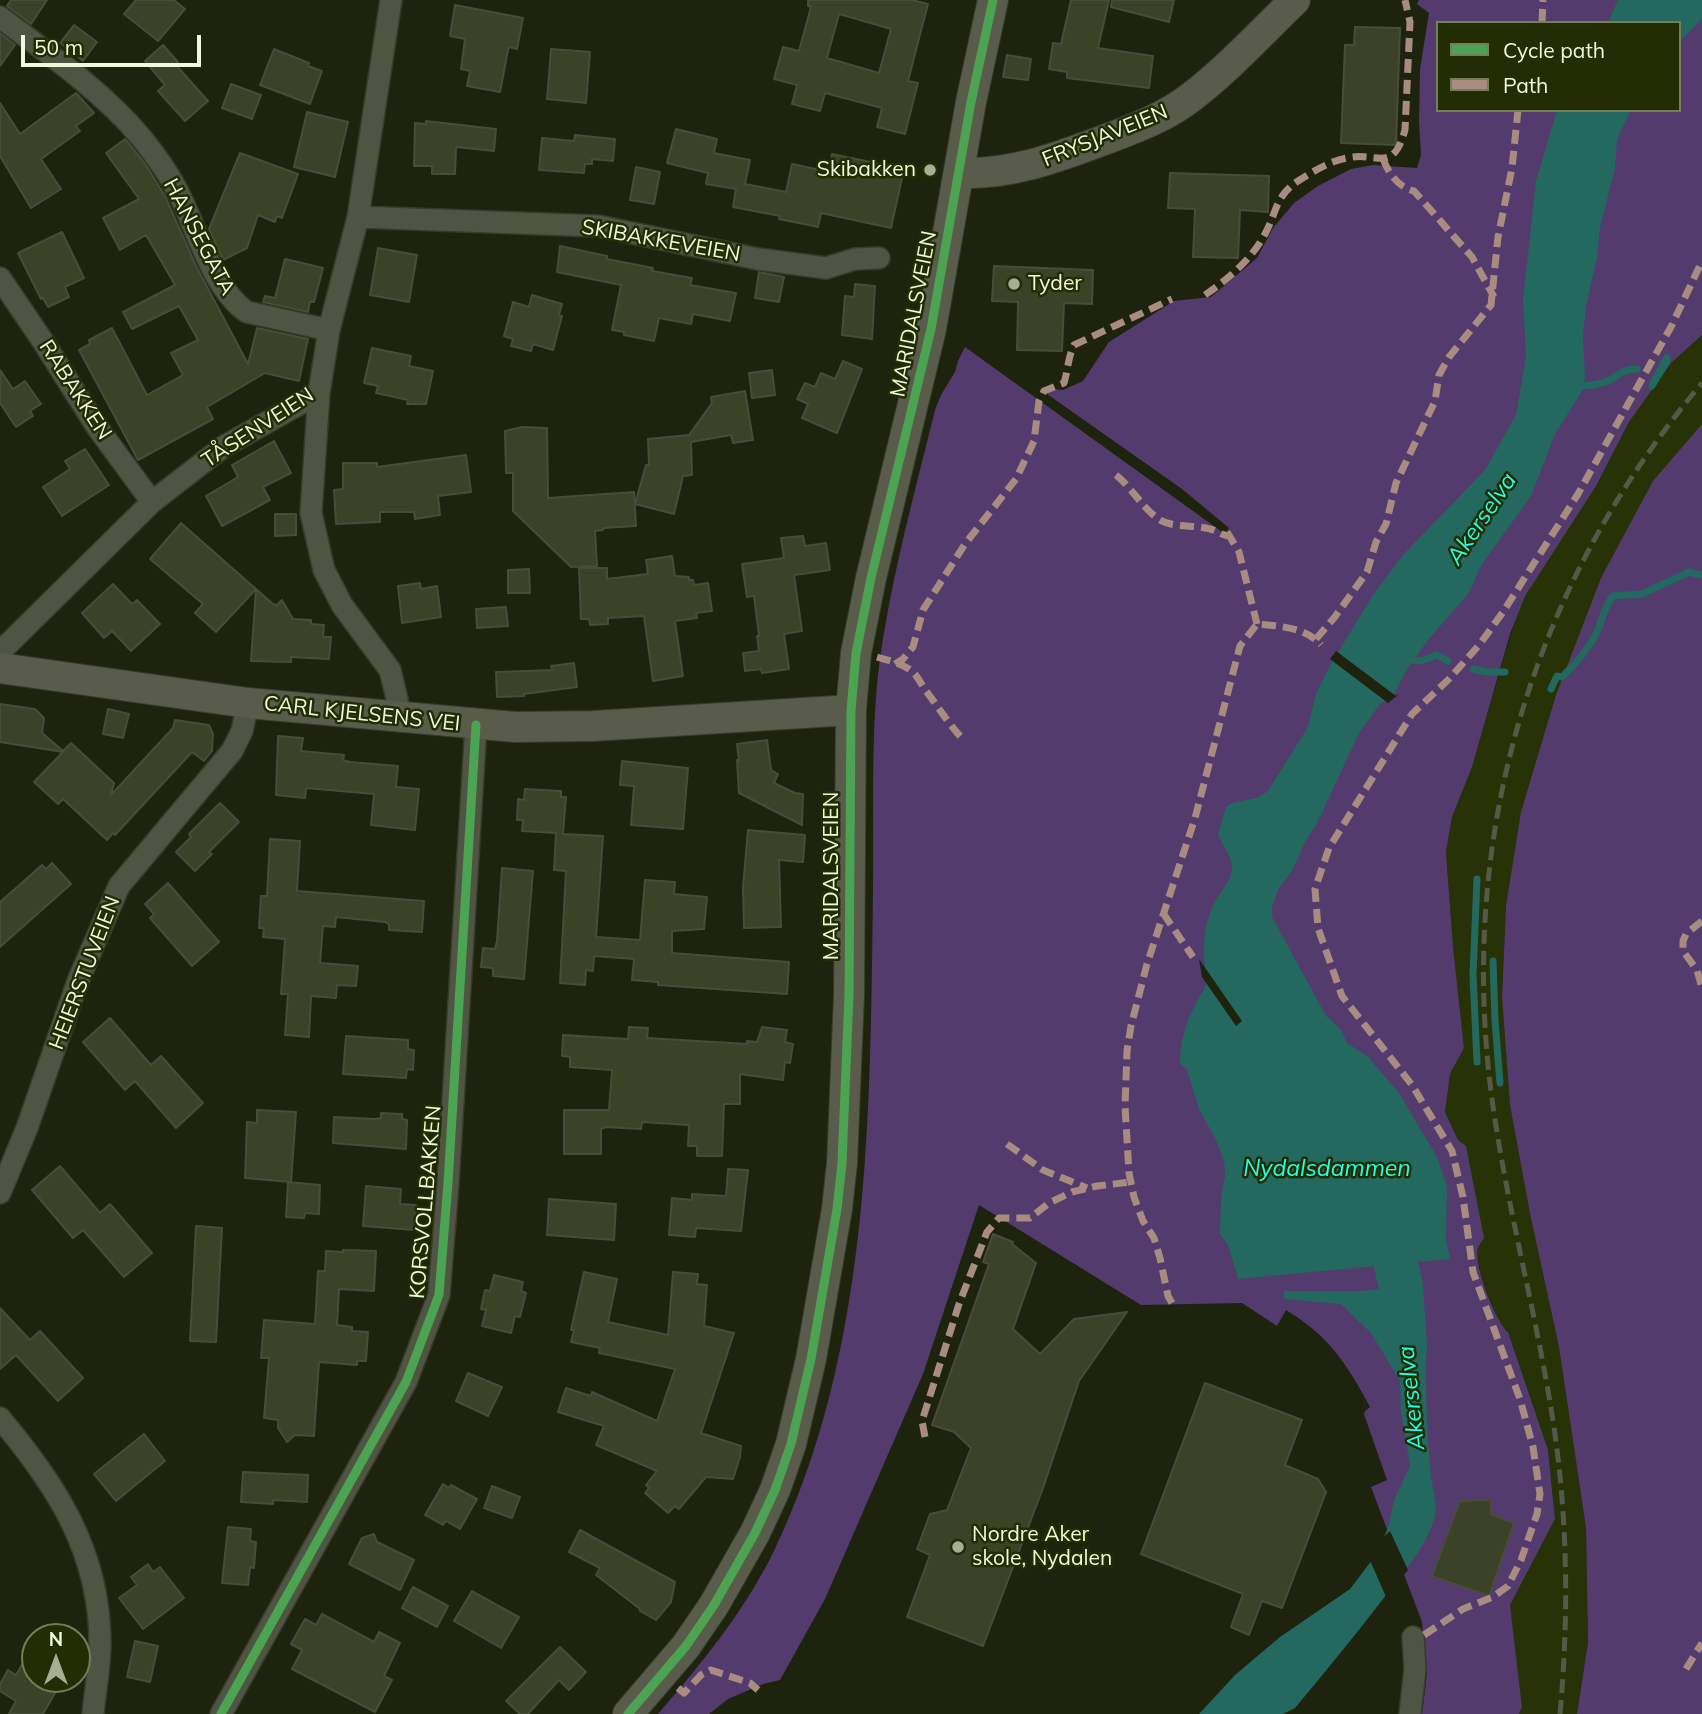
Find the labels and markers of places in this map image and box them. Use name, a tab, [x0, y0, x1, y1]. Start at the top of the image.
place label: Skibakken	[817, 157, 916, 183]
marker: Skibakken	[922, 162, 938, 178]
place label: Tyder	[1028, 271, 1082, 297]
marker: Tyder	[1006, 276, 1022, 292]
place label: Nordre Aker skole, Nydalen	[972, 1522, 1112, 1572]
marker: Nordre Aker skole, Nydalen	[950, 1539, 966, 1555]

